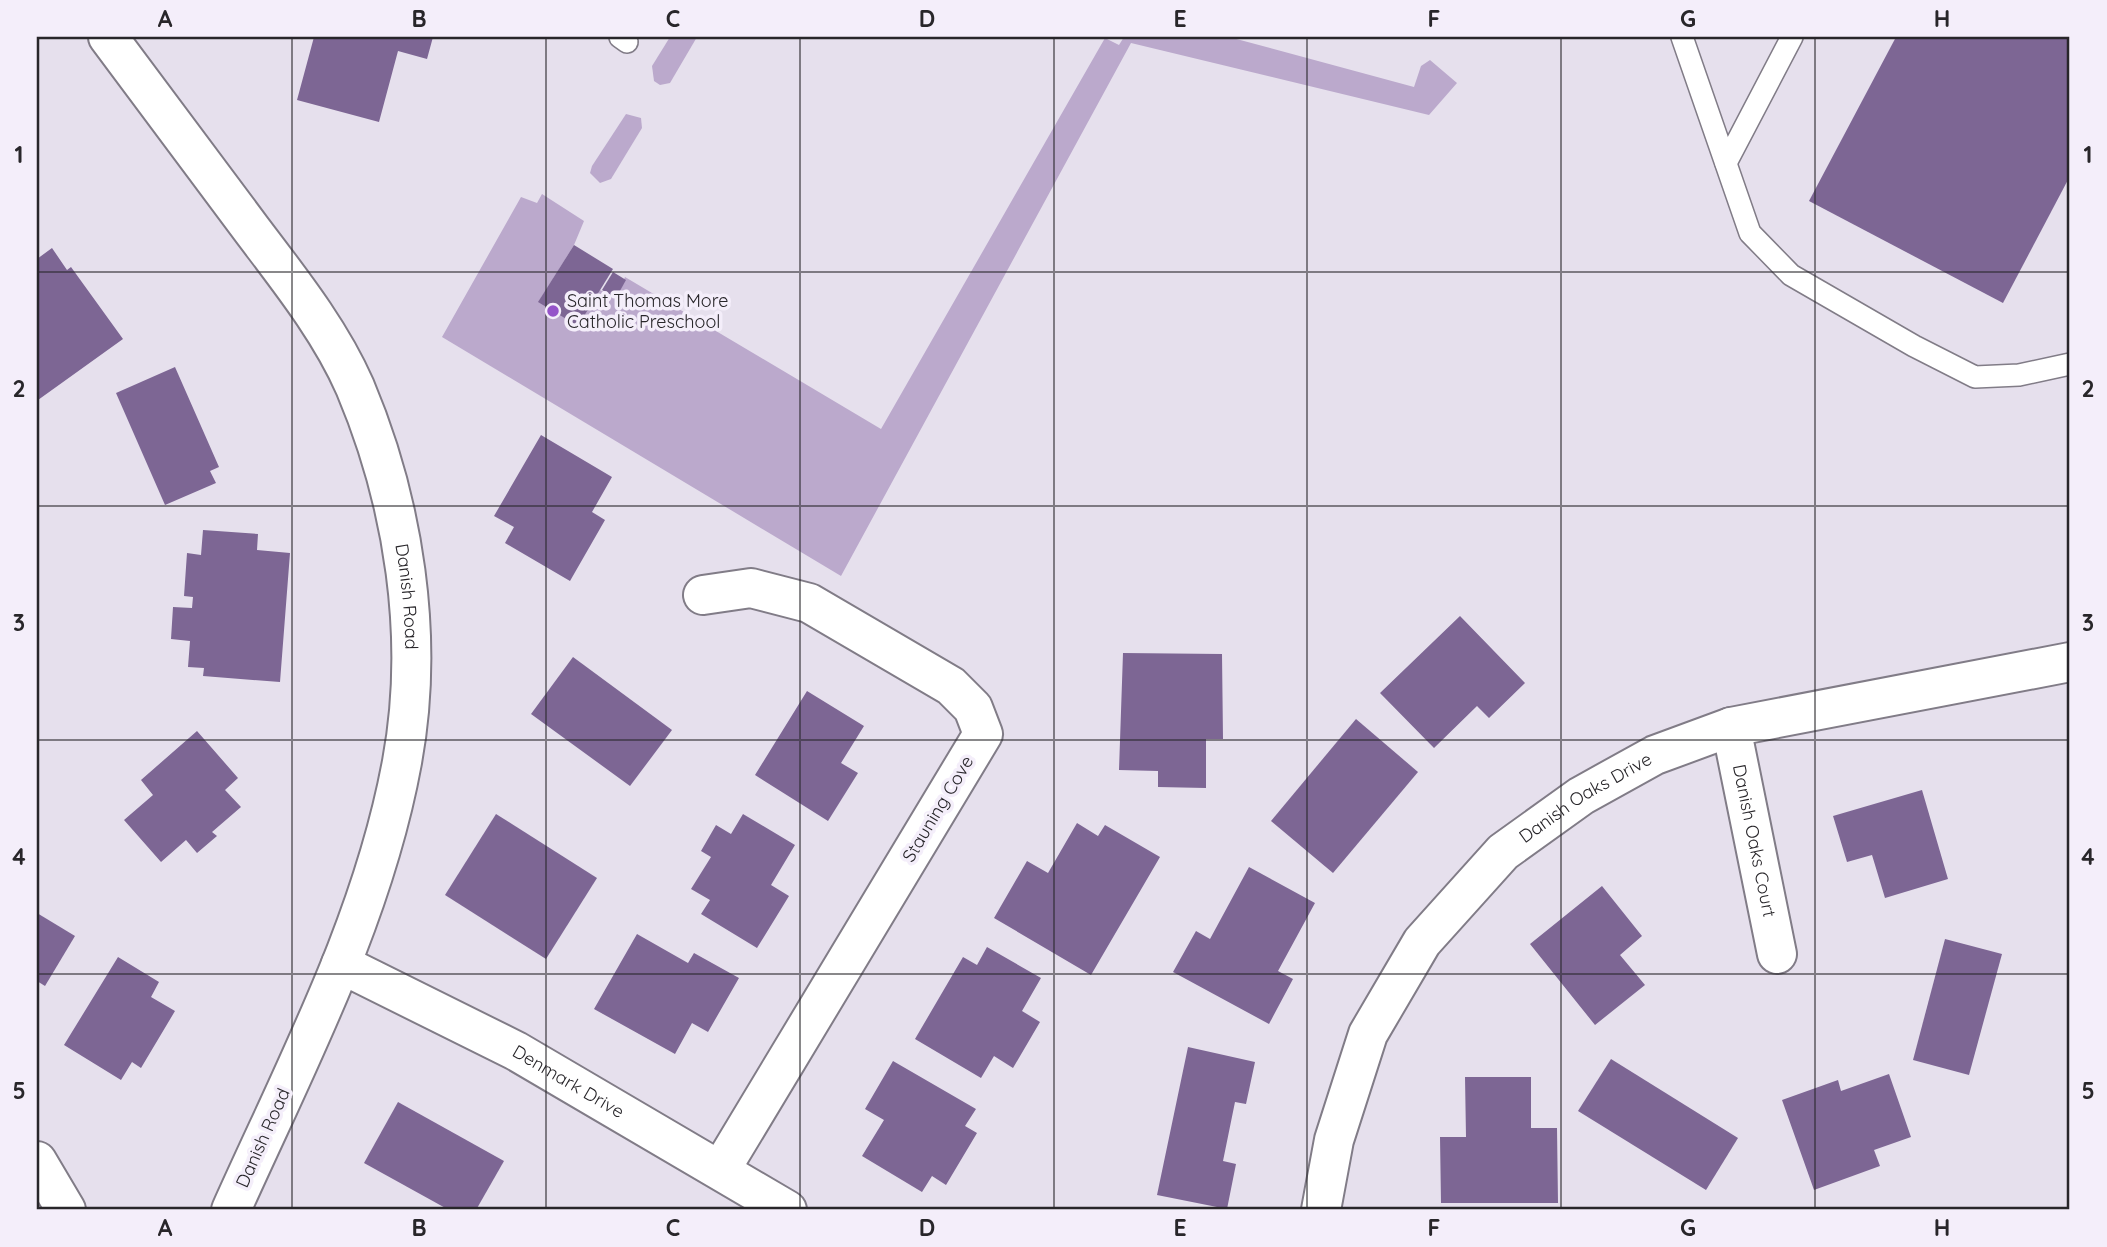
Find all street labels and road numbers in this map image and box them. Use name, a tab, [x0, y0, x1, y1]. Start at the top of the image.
street label: Danish Road	[390, 542, 423, 650]
street label: Danish Oaks Drive	[1514, 747, 1656, 848]
street label: Stauning Cove	[897, 751, 978, 866]
street label: Danish Oaks Court	[1728, 762, 1781, 919]
street label: Denmark Drive	[508, 1039, 629, 1123]
street label: Danish Road	[230, 1085, 295, 1191]

